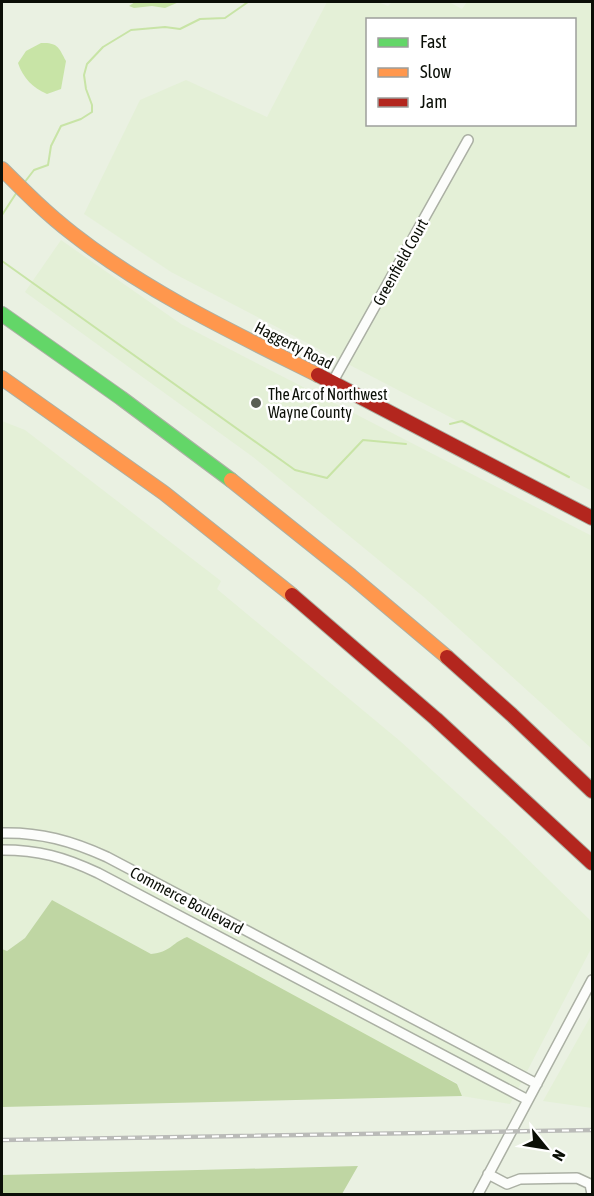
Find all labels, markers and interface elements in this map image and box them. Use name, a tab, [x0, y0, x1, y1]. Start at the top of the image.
legend	[366, 18, 576, 126]
text: Fast	[420, 31, 447, 52]
text: Slow	[420, 61, 451, 82]
text: Jam	[420, 91, 447, 112]
street label: Greenfield Court	[369, 215, 431, 308]
street label: Haggerty Road	[251, 318, 336, 373]
place label: The Arc of Northwest Wayne County	[268, 385, 388, 422]
marker: The Arc of Northwest Wayne County	[249, 396, 263, 410]
street label: Commerce Boulevard	[127, 863, 247, 937]
north arrow	[516, 1118, 576, 1178]
text: N	[549, 1147, 569, 1164]

